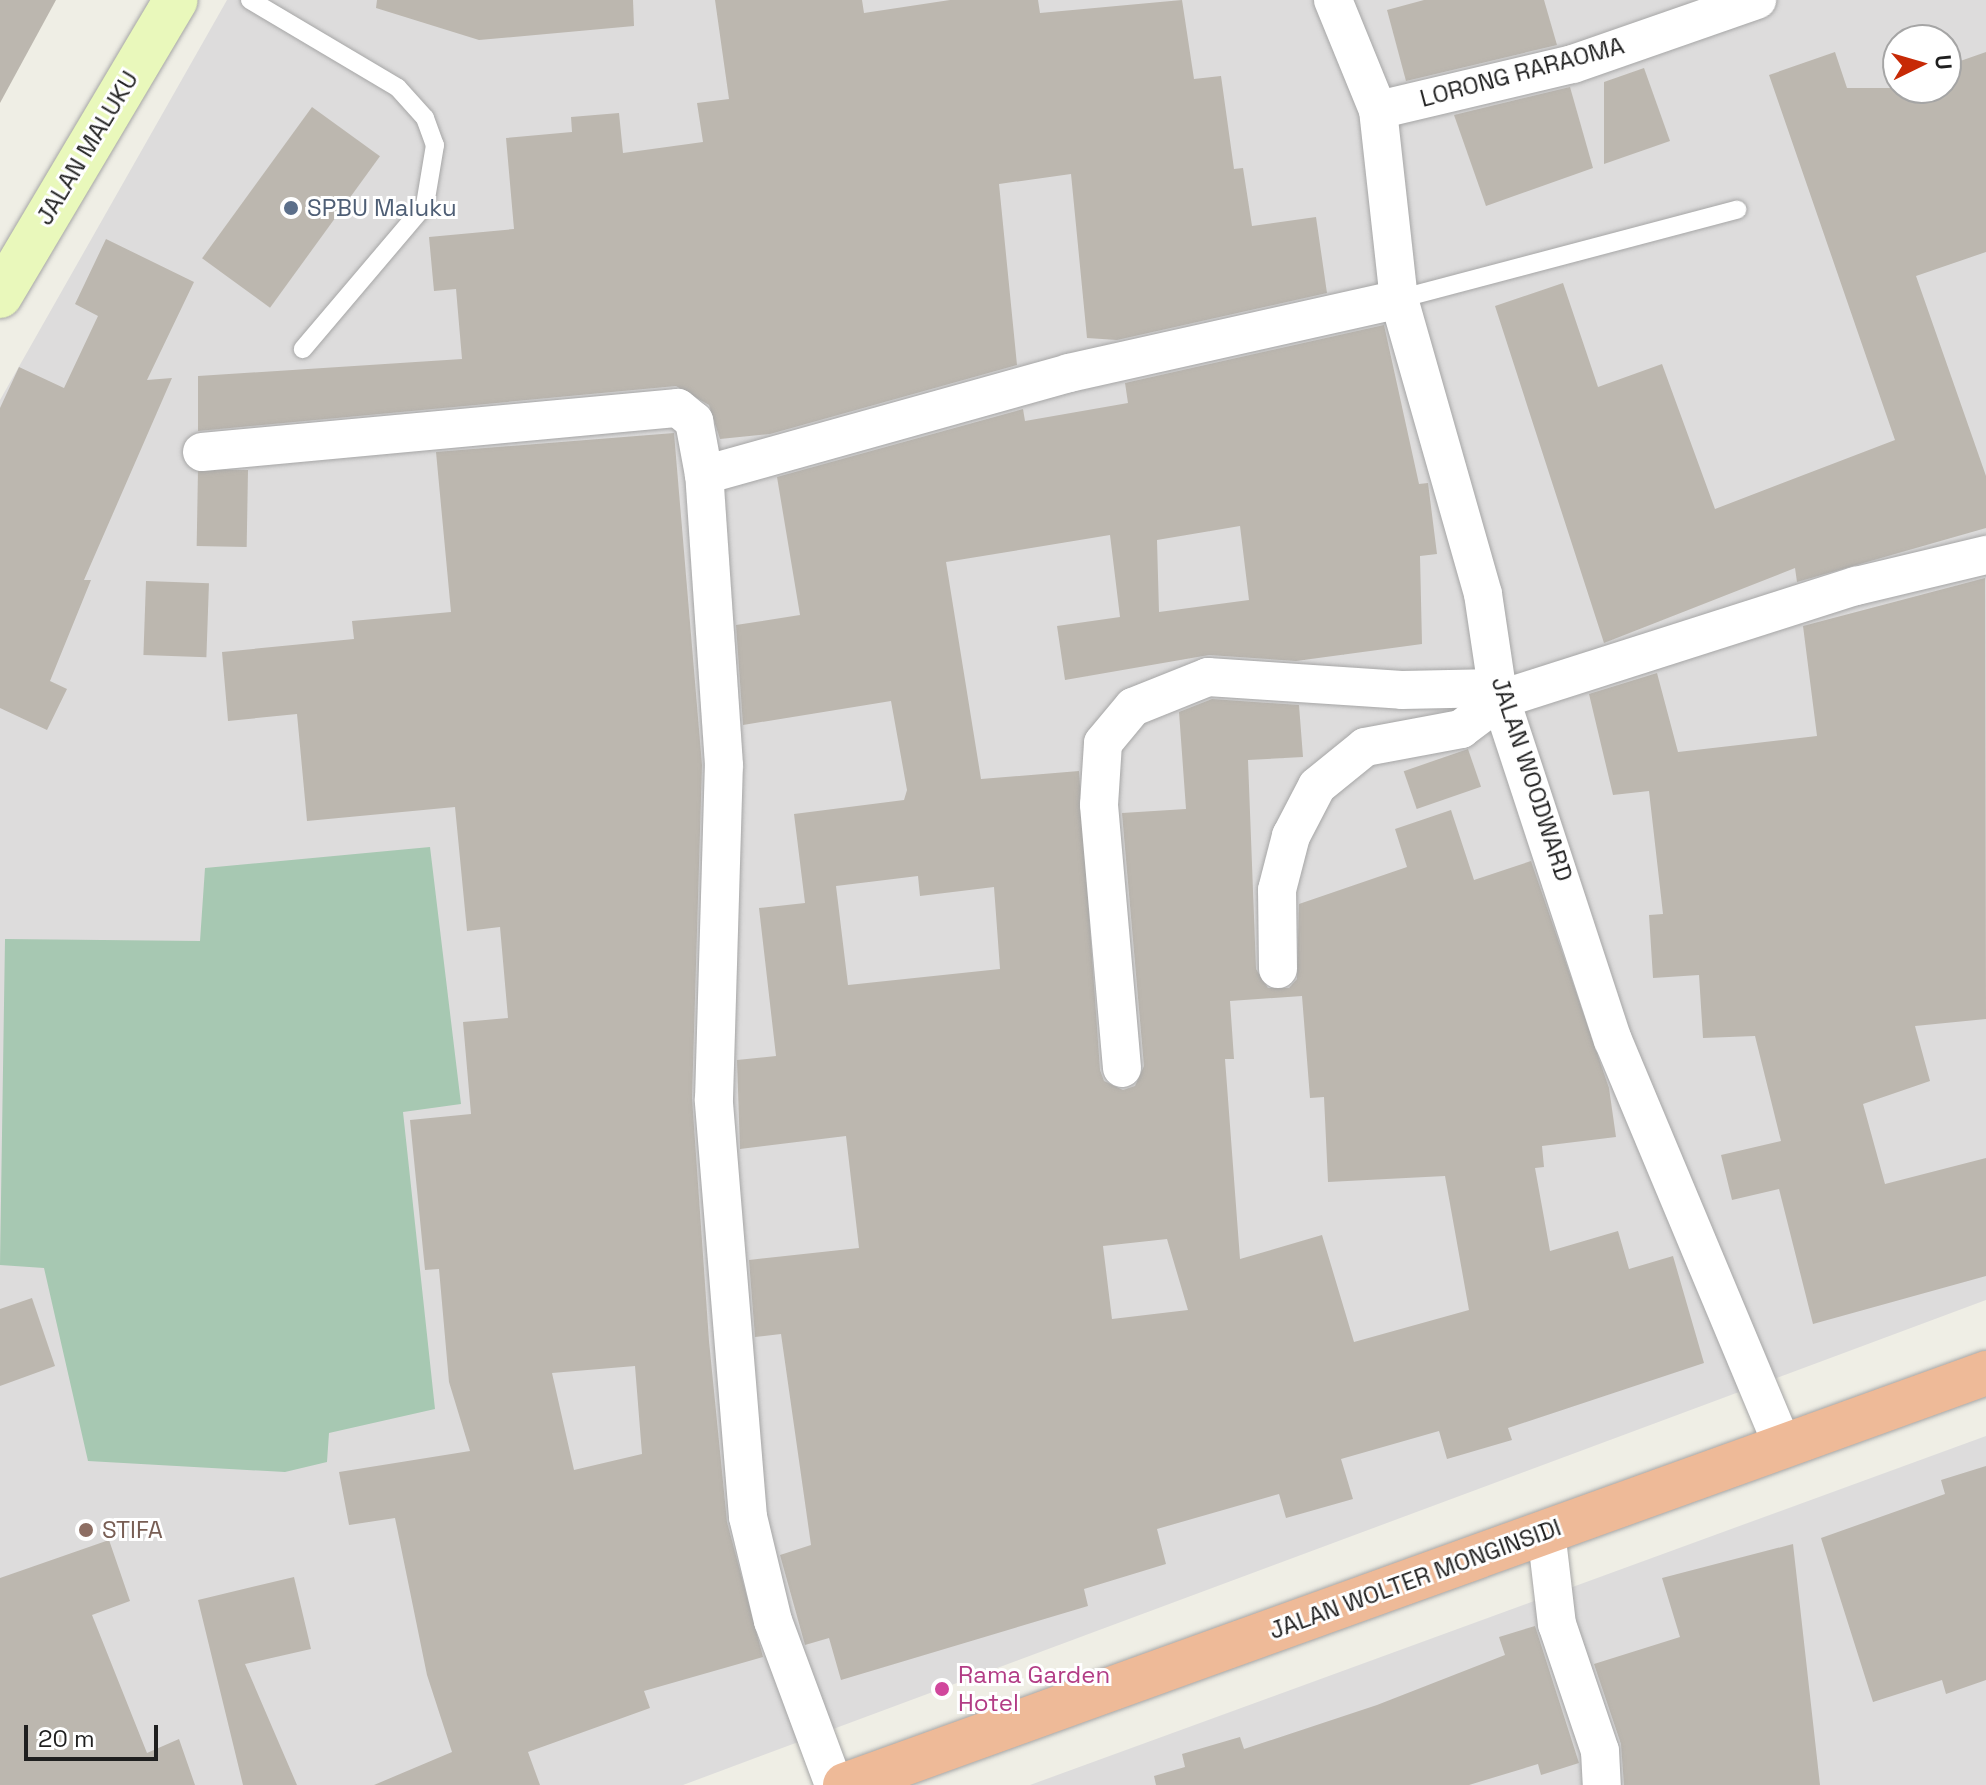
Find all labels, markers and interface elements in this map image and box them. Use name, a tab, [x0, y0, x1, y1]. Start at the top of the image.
north arrow	[1882, 24, 1962, 104]
street label: LORONG RARAOMA	[1417, 31, 1627, 113]
text: U	[1929, 53, 1959, 71]
street label: JALAN MALUKU	[30, 66, 144, 230]
place label: SPBU Maluku	[307, 194, 457, 222]
marker: SPBU Maluku	[282, 199, 300, 217]
street label: JALAN WOODWARD	[1485, 673, 1579, 885]
street label: JALAN WOLTER MONGINSIDI	[1265, 1513, 1565, 1645]
place label: STIFA	[102, 1516, 163, 1544]
marker: STIFA	[77, 1521, 95, 1539]
place label: Rama Garden Hotel	[958, 1661, 1110, 1717]
marker: Rama Garden Hotel	[933, 1680, 951, 1698]
scale bar	[28, 1709, 162, 1759]
text: 20 m	[38, 1723, 95, 1754]

